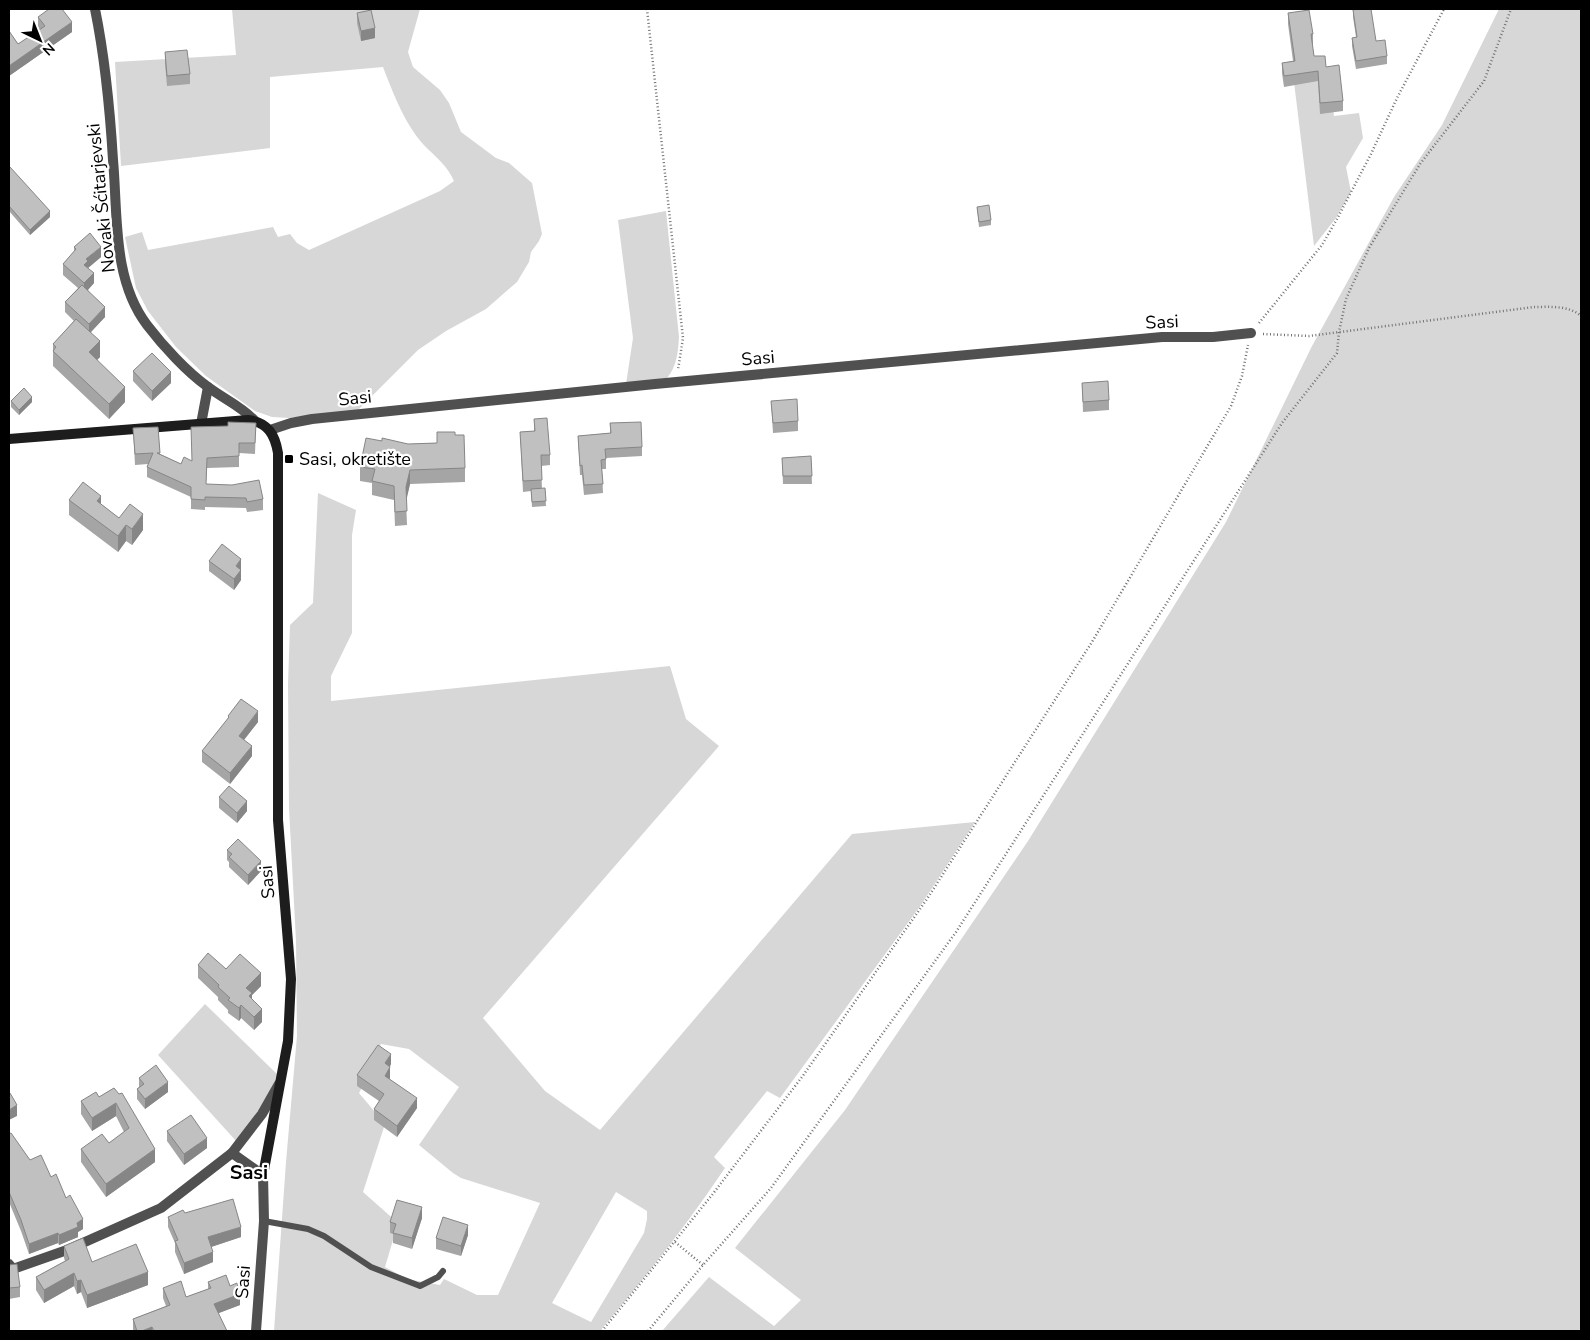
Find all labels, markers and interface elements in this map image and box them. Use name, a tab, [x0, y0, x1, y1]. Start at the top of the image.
north arrow	[15, 15, 65, 65]
text: N	[38, 39, 59, 60]
street label: Novaki Šćitarjevski	[81, 122, 121, 274]
street label: Sasi	[1145, 309, 1179, 335]
street label: Sasi	[740, 345, 776, 371]
street label: Sasi	[337, 384, 373, 412]
place label: Sasi, okretište	[299, 447, 411, 471]
marker: Sasi, okretište	[283, 453, 295, 465]
street label: Sasi	[254, 864, 280, 900]
district label: Sasi	[230, 1159, 268, 1186]
street label: Sasi	[230, 1264, 256, 1300]

